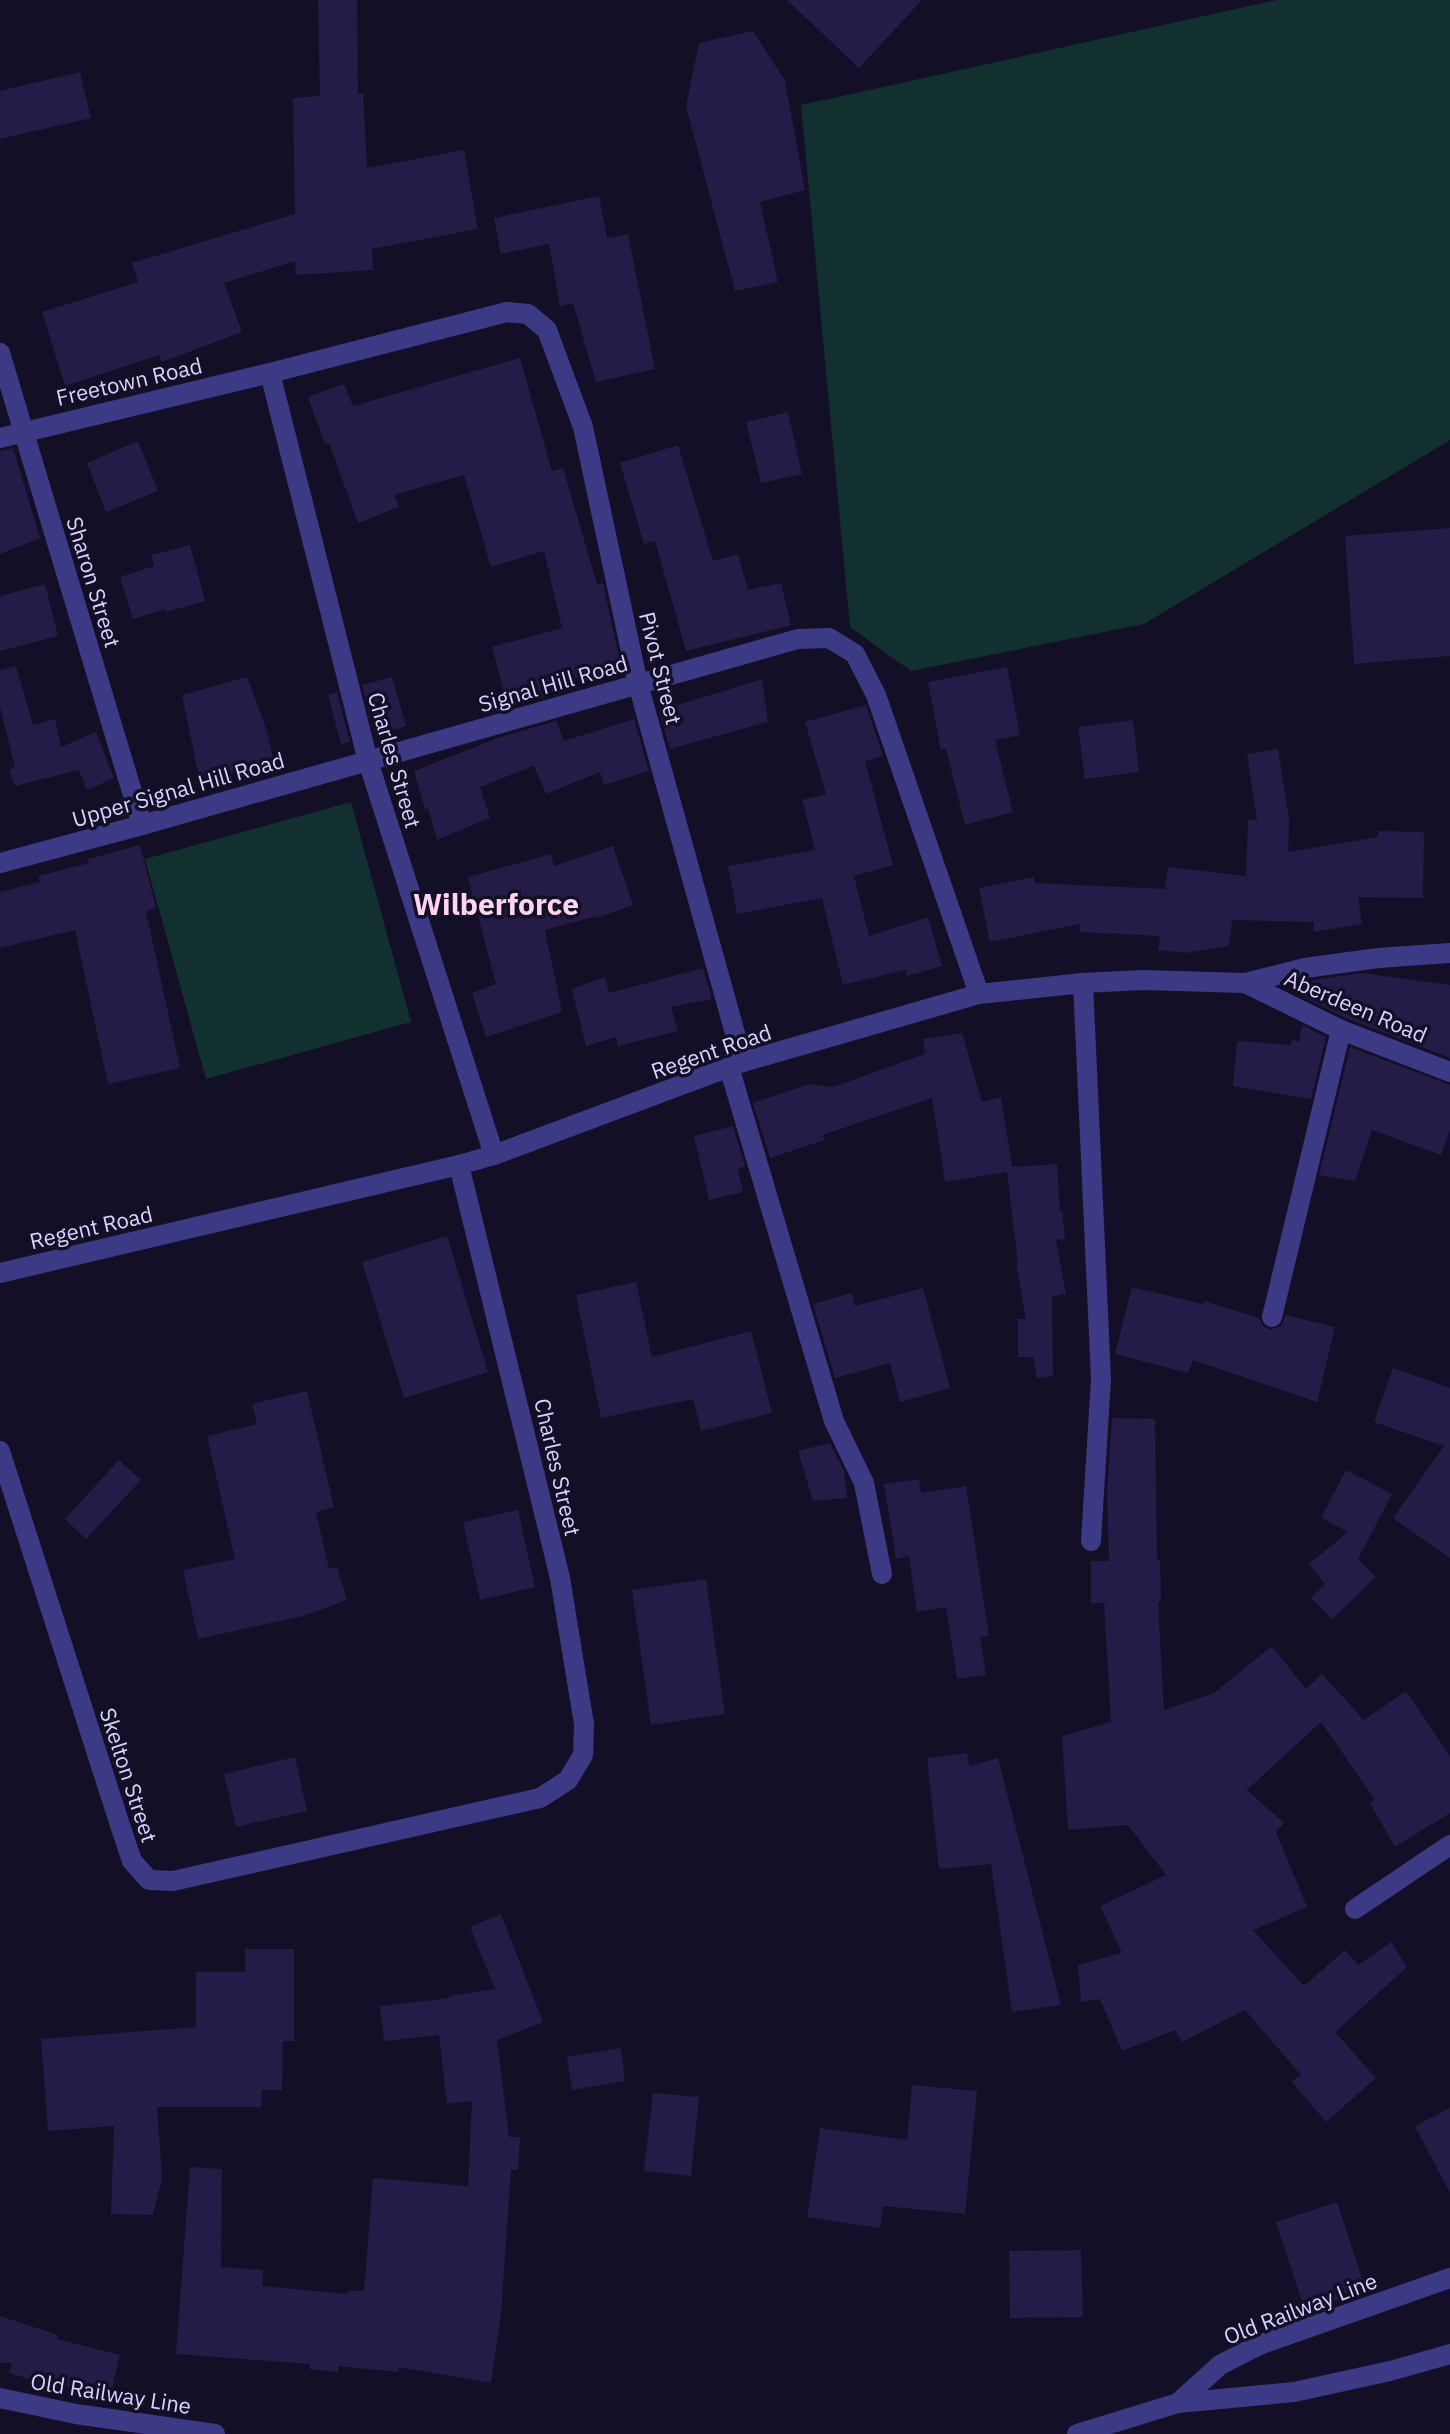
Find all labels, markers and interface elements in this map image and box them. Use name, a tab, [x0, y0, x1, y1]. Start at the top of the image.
street label: Freetown Road	[53, 350, 205, 412]
street label: Sharon Street	[60, 513, 128, 651]
street label: Pivot Street	[633, 609, 689, 727]
street label: Signal Hill Road	[475, 648, 631, 718]
street label: Charles Street	[362, 689, 428, 831]
street label: Upper Signal Hill Road	[68, 745, 288, 833]
district label: Wilberforce	[413, 884, 579, 923]
street label: Aberdeen Road	[1280, 963, 1432, 1049]
street label: Regent Road	[647, 1017, 775, 1085]
street label: Regent Road	[27, 1199, 155, 1255]
street label: Charles Street	[528, 1395, 588, 1539]
street label: Skelton Street	[94, 1704, 164, 1846]
street label: Old Railway Line	[1219, 2265, 1381, 2351]
street label: Old Railway Line	[29, 2366, 193, 2420]

